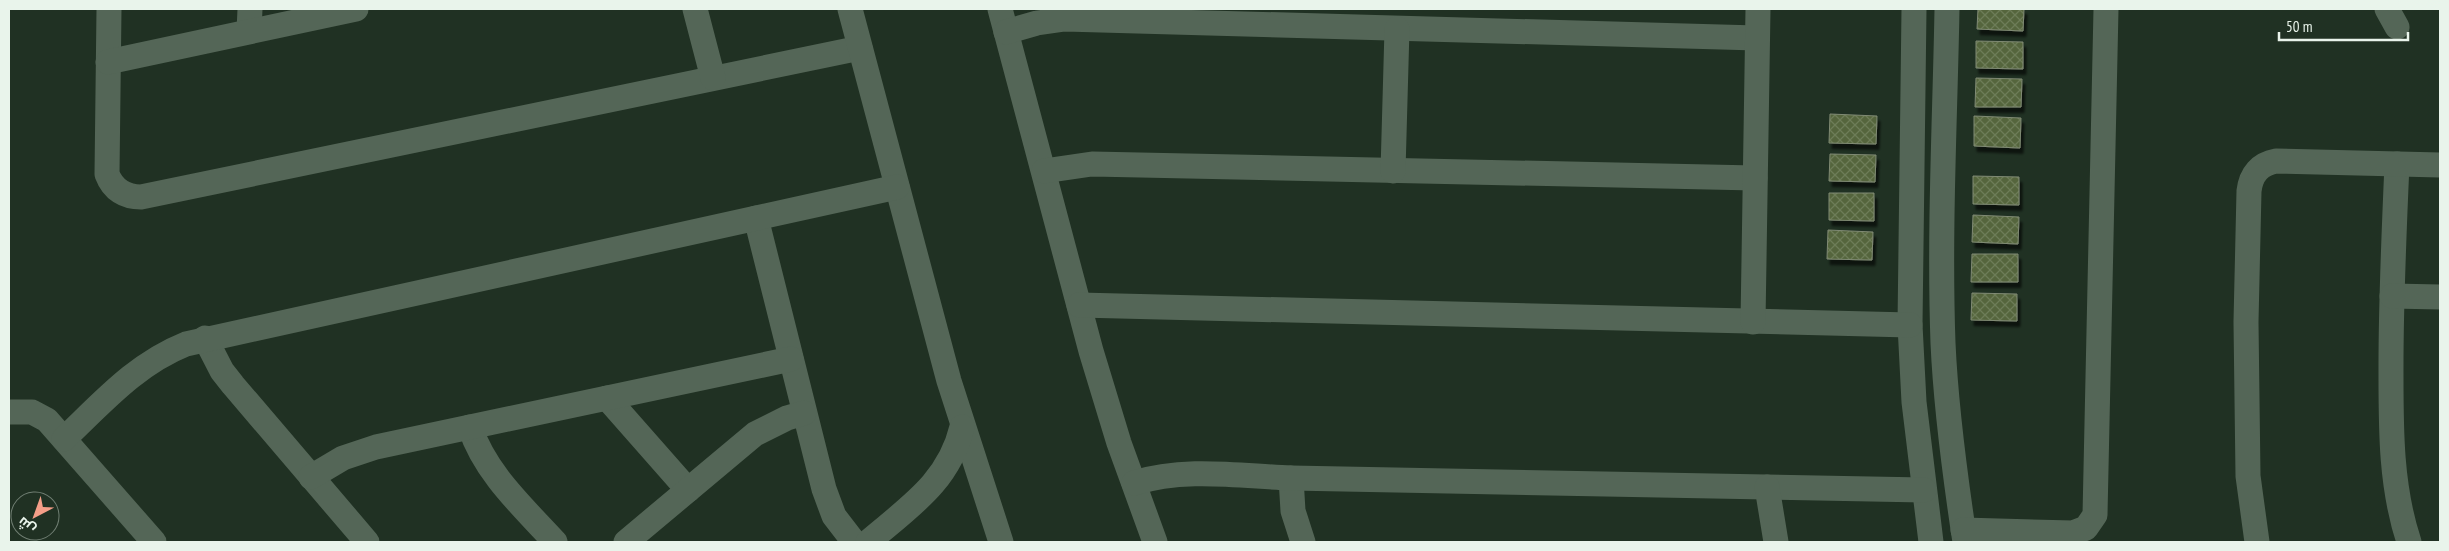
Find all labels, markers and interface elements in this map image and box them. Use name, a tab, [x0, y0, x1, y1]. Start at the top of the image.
scale bar	[2279, 10, 2408, 42]
text: 50 m	[2286, 17, 2312, 36]
north arrow	[10, 491, 60, 541]
text: ش	[14, 513, 39, 538]

